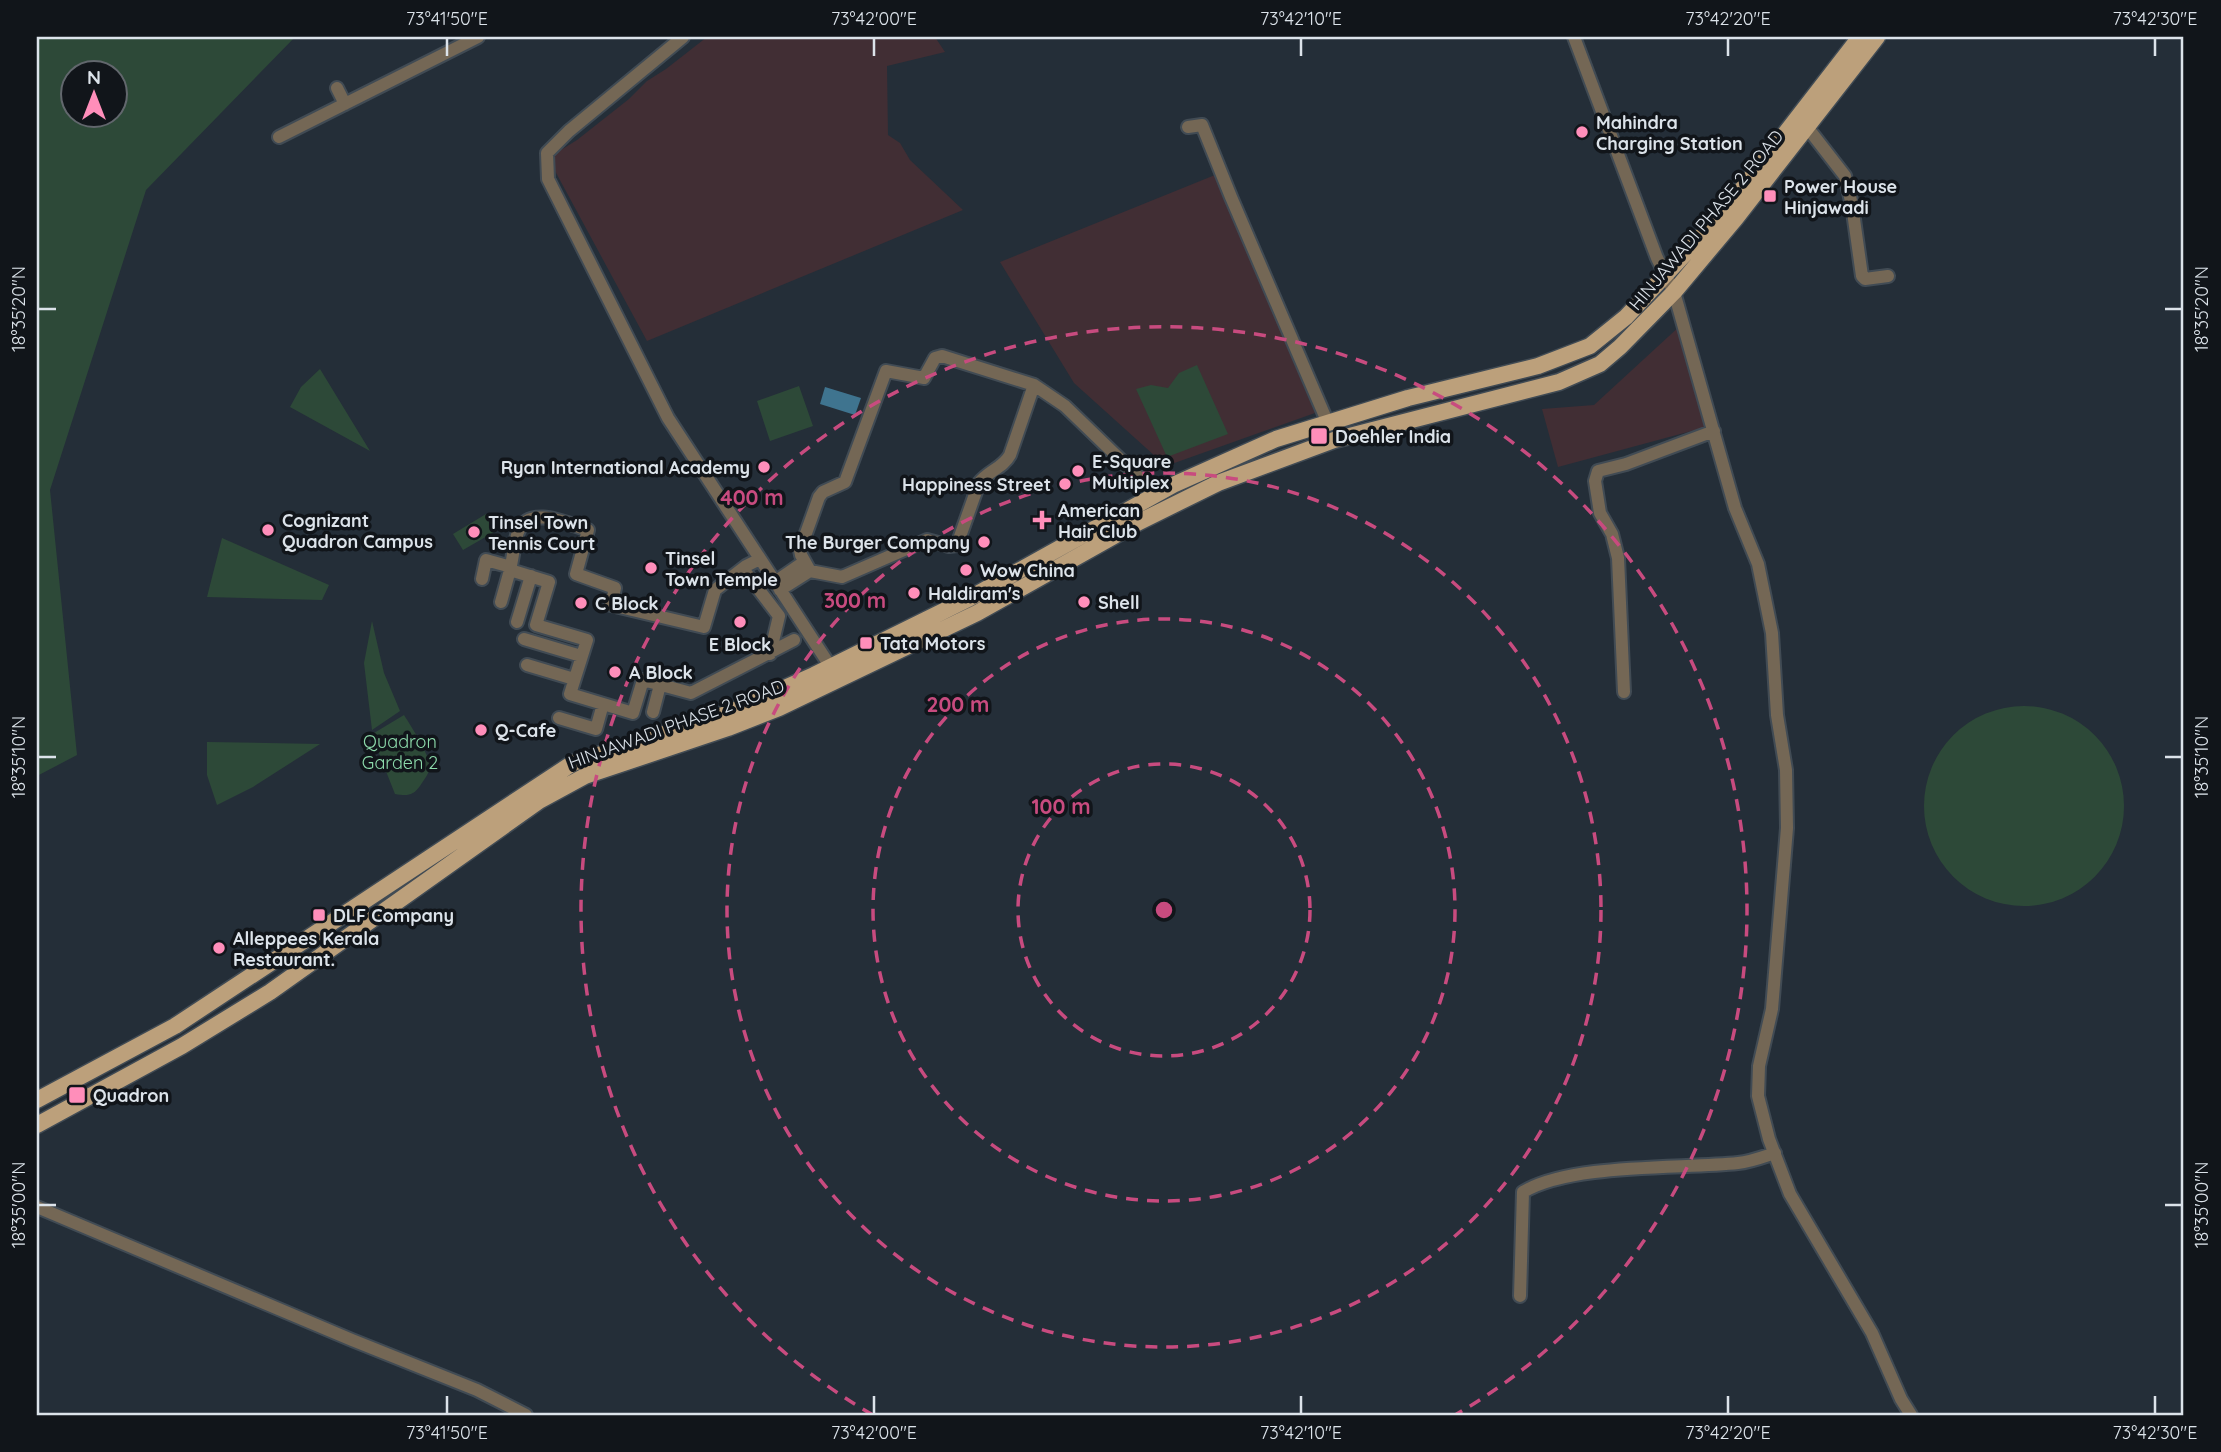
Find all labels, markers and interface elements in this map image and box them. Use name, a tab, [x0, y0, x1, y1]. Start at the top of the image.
text: 73°41'50"E	[406, 7, 488, 30]
text: 73°42'00"E	[831, 7, 917, 30]
text: 73°42'10"E	[1260, 7, 1342, 30]
text: 73°42'20"E	[1685, 7, 1771, 30]
text: 73°42'30"E	[2113, 7, 2197, 30]
north arrow	[60, 60, 130, 130]
text: N	[87, 65, 101, 89]
place label: Mahindra Charging Station	[1596, 111, 1743, 155]
marker: Mahindra Charging Station	[1574, 124, 1590, 140]
street label: HINJAWADI PHASE 2 ROAD	[1624, 125, 1788, 315]
place label: Power House Hinjawadi	[1784, 175, 1897, 219]
marker: Power House Hinjawadi	[1762, 188, 1778, 204]
text: 18°35'20"N	[7, 266, 30, 352]
text: 18°35'20"N	[2190, 266, 2213, 352]
place label: Doehler India	[1335, 425, 1451, 448]
marker: Doehler India	[1309, 426, 1329, 446]
place label: E-Square Multiplex	[1092, 450, 1171, 494]
place label: Ryan International Academy	[501, 456, 750, 479]
marker: Ryan International Academy	[756, 459, 772, 475]
marker: E-Square Multiplex	[1070, 463, 1086, 479]
place label: Happiness Street	[902, 473, 1051, 496]
marker: Happiness Street	[1057, 476, 1073, 492]
text: 400 m	[720, 484, 784, 510]
place label: American Hair Club	[1058, 499, 1140, 543]
place label: Cognizant Quadron Campus	[282, 509, 433, 553]
marker: American Hair Club	[1032, 510, 1052, 530]
place label: Tinsel Town Tennis Court	[488, 511, 595, 555]
marker: Cognizant Quadron Campus	[260, 522, 276, 538]
marker: Tinsel Town Tennis Court	[466, 524, 482, 540]
place label: The Burger Company	[785, 531, 970, 554]
marker: The Burger Company	[976, 534, 992, 550]
place label: Tinsel Town Temple	[665, 547, 778, 591]
place label: Wow China	[980, 559, 1075, 582]
marker: Tinsel Town Temple	[643, 560, 659, 576]
marker: Wow China	[958, 562, 974, 578]
place label: Haldiram's	[928, 582, 1021, 605]
marker: Haldiram's	[906, 585, 922, 601]
text: 300 m	[824, 587, 886, 613]
place label: Shell	[1098, 591, 1140, 614]
place label: C Block	[595, 592, 659, 615]
marker: Shell	[1076, 594, 1092, 610]
marker: C Block	[573, 595, 589, 611]
marker: E Block	[732, 614, 748, 630]
place label: Tata Motors	[880, 632, 986, 655]
place label: E Block	[709, 633, 771, 656]
marker: Tata Motors	[858, 635, 874, 651]
place label: A Block	[629, 661, 693, 684]
marker: A Block	[607, 664, 623, 680]
street label: HINJAWADI PHASE 2 ROAD	[565, 674, 787, 774]
text: 200 m	[927, 691, 989, 717]
text: 18°35'10"N	[7, 716, 30, 798]
text: 18°35'10"N	[2190, 716, 2213, 798]
place label: Q-Cafe	[495, 719, 556, 742]
marker: Q-Cafe	[473, 722, 489, 738]
park label: Quadron Garden 2	[362, 730, 438, 774]
text: 100 m	[1031, 793, 1091, 819]
centre of rings	[1152, 898, 1176, 922]
place label: DLF Company	[333, 904, 454, 927]
marker: DLF Company	[311, 907, 327, 923]
place label: Alleppees Kerala Restaurant.	[233, 927, 379, 971]
marker: Alleppees Kerala Restaurant.	[211, 940, 227, 956]
place label: Quadron	[93, 1084, 169, 1107]
marker: Quadron	[67, 1085, 87, 1105]
text: 18°35'00"N	[7, 1162, 30, 1248]
text: 18°35'00"N	[2190, 1162, 2213, 1248]
text: 73°41'50"E	[406, 1421, 488, 1444]
text: 73°42'00"E	[831, 1421, 917, 1444]
text: 73°42'10"E	[1260, 1421, 1342, 1444]
text: 73°42'20"E	[1685, 1421, 1771, 1444]
text: 73°42'30"E	[2113, 1421, 2197, 1444]

